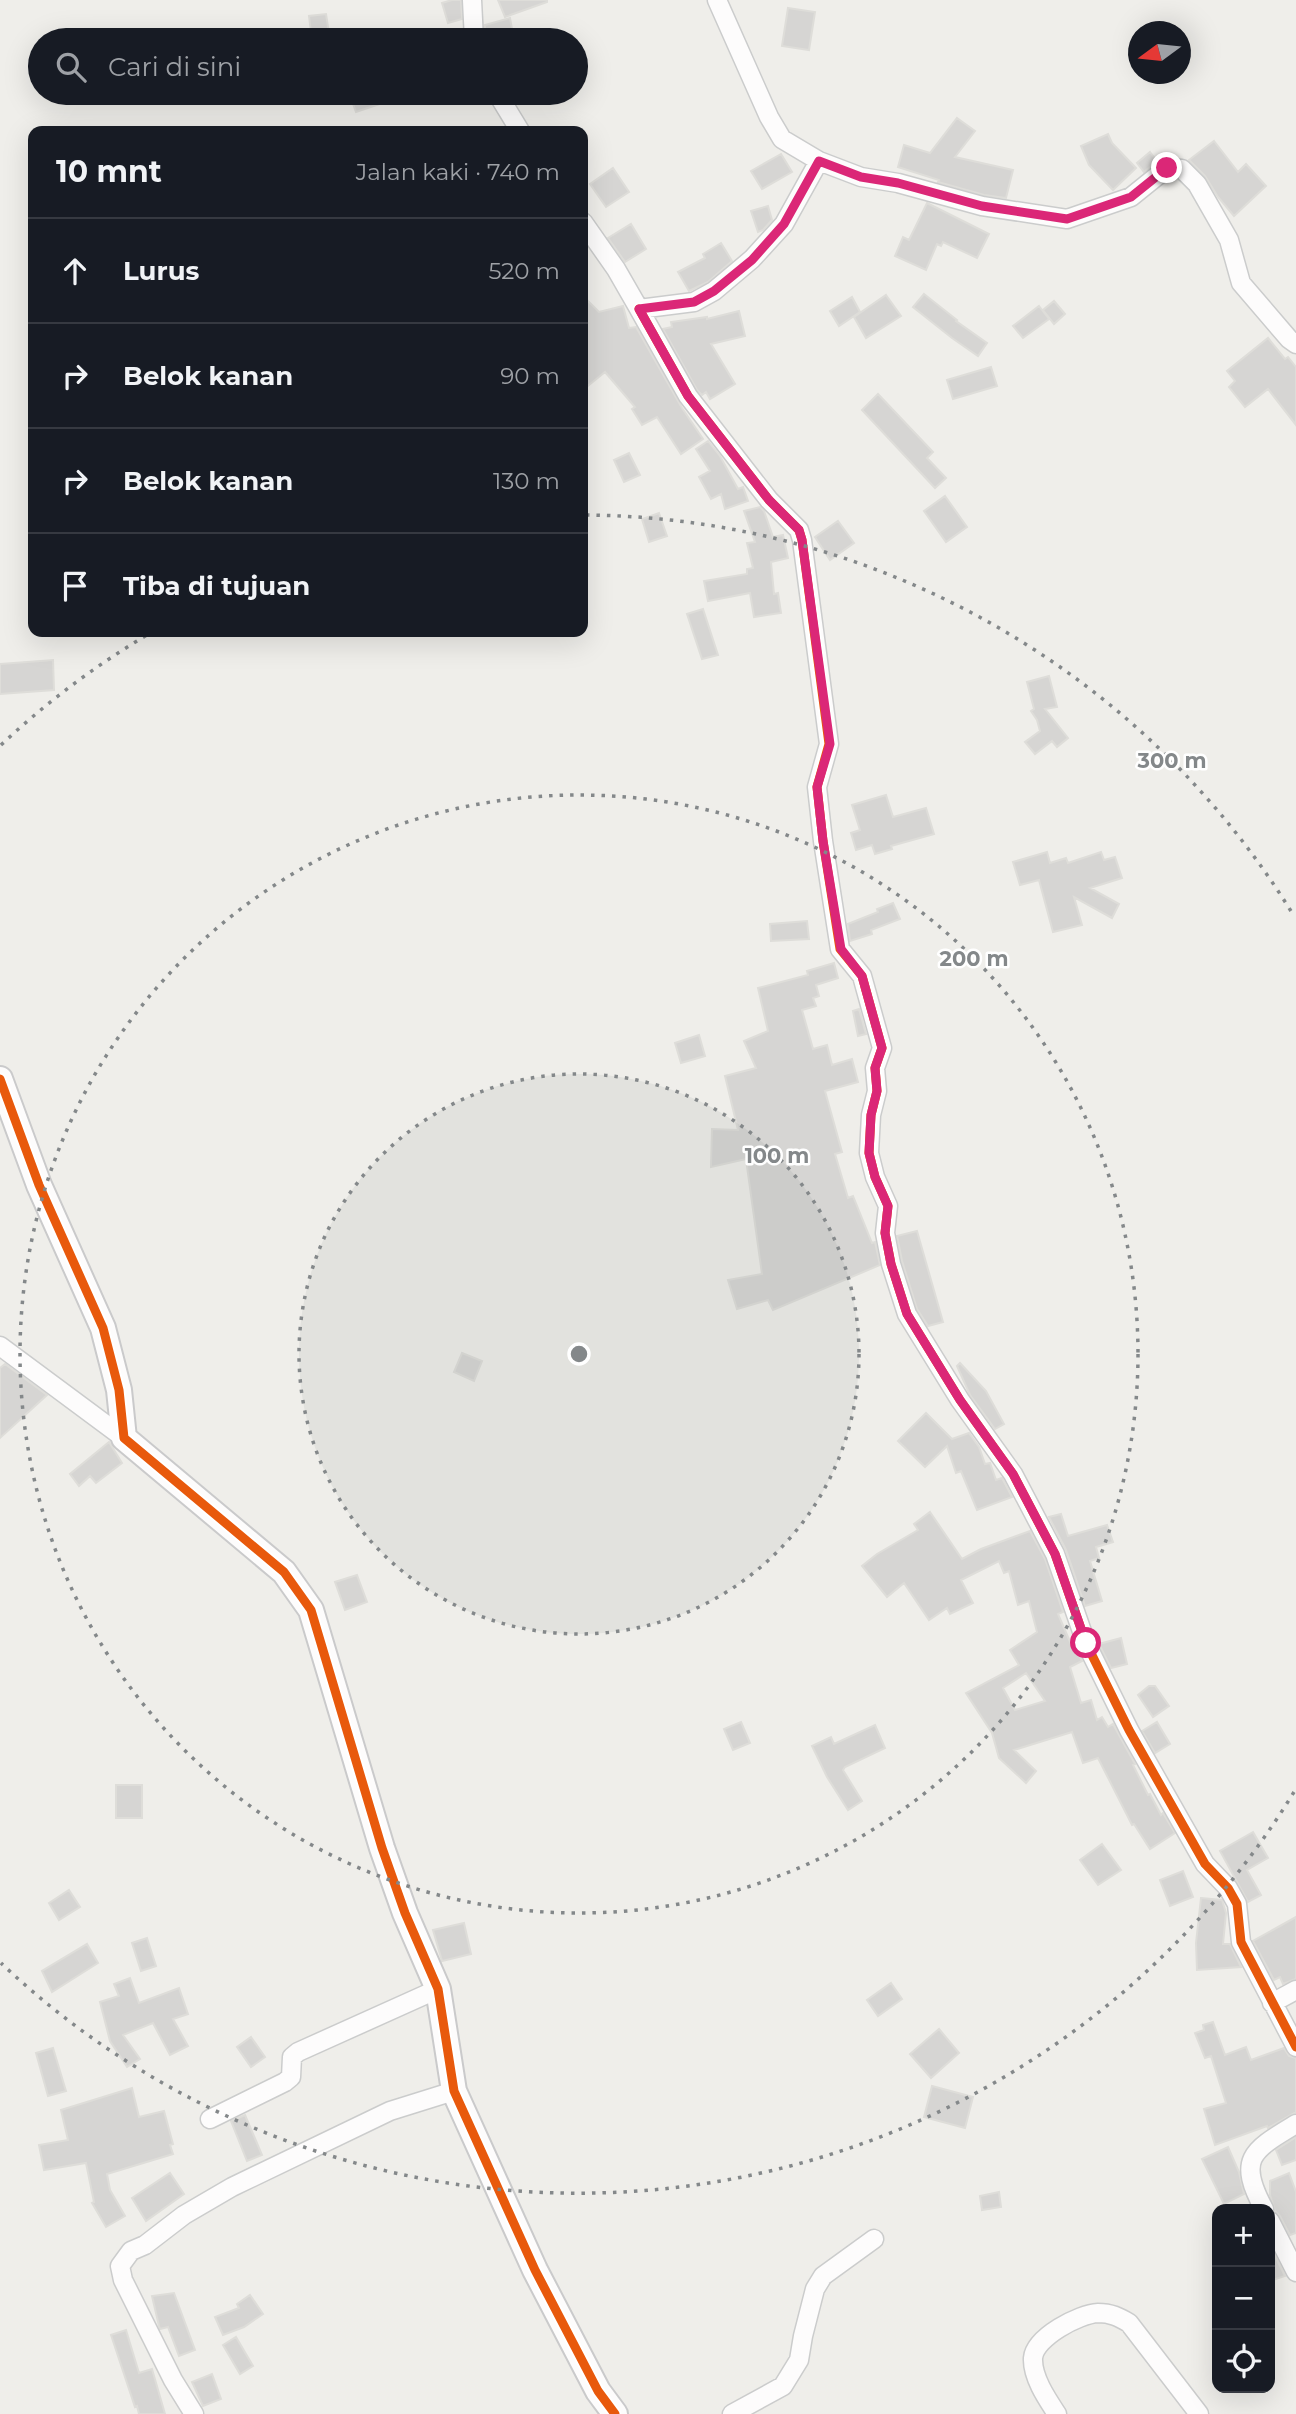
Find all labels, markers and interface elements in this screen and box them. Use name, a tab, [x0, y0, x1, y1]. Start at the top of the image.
north arrow	[1128, 21, 1191, 84]
search box	[28, 28, 588, 105]
icon: search	[52, 48, 90, 86]
text: Cari di sini	[108, 51, 241, 83]
route end	[1151, 152, 1182, 183]
text: 10 mnt	[56, 153, 162, 190]
text: Jalan kaki · 740 m	[356, 158, 560, 186]
icon: ahead	[56, 252, 94, 290]
text: Lurus	[123, 255, 199, 287]
text: 520 m	[488, 257, 560, 285]
icon: right	[56, 357, 94, 395]
text: Belok kanan	[123, 360, 293, 392]
text: 90 m	[500, 362, 560, 390]
icon: right	[56, 462, 94, 500]
text: Belok kanan	[123, 465, 293, 497]
text: 130 m	[493, 467, 560, 495]
icon: arrive	[56, 567, 94, 605]
text: Tiba di tujuan	[123, 570, 310, 602]
text: 300 m	[1137, 748, 1206, 773]
text: 200 m	[940, 946, 1008, 971]
text: 100 m	[745, 1143, 809, 1168]
centre of rings	[567, 1342, 591, 1366]
route start	[1070, 1627, 1101, 1658]
map controls	[1212, 2204, 1275, 2393]
button: +	[1212, 2204, 1275, 2267]
button: −	[1212, 2267, 1275, 2330]
button: locate	[1212, 2330, 1275, 2393]

